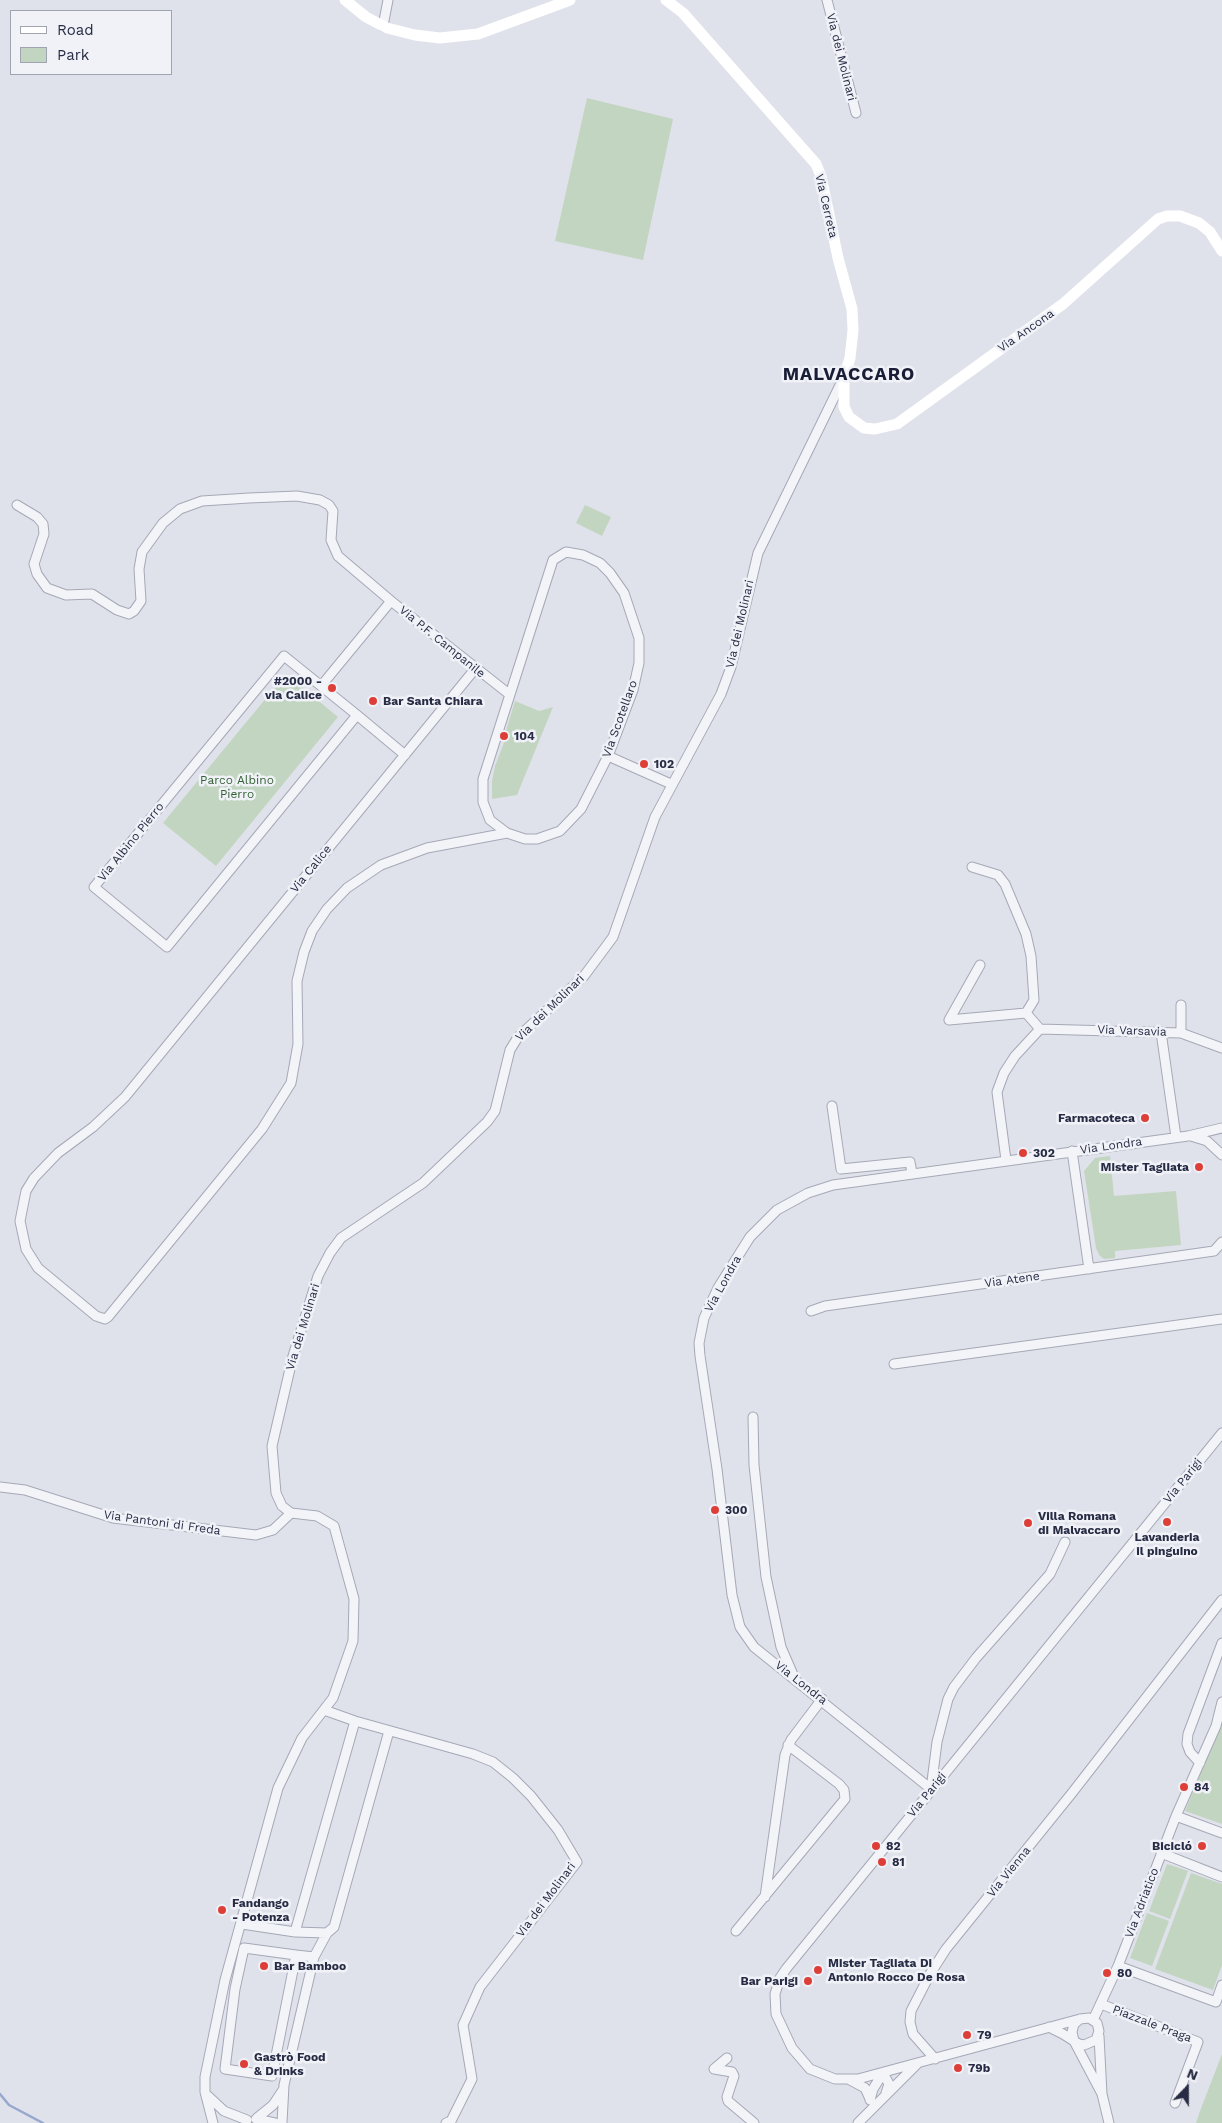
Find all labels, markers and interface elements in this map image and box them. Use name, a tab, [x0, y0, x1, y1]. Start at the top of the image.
legend	[10, 10, 172, 75]
street label: Via dei Molinari	[823, 12, 859, 102]
text: Road	[57, 21, 94, 39]
text: Park	[57, 46, 89, 64]
street label: Via Cerreta	[812, 173, 840, 239]
street label: Via Ancona	[995, 306, 1057, 356]
district label: MALVACCARO	[781, 364, 917, 386]
street label: Via dei Molinari	[723, 578, 757, 670]
street label: Via P.F. Campanile	[396, 603, 488, 681]
place label: #2000 - via Calice	[265, 674, 322, 702]
street label: Via Scotellaro	[599, 678, 641, 760]
marker: #2000 - via Calice	[326, 682, 338, 694]
place label: Bar Santa Chiara	[383, 694, 483, 708]
marker: Bar Santa Chiara	[367, 695, 379, 707]
place label: 104	[514, 729, 535, 743]
marker: 104	[498, 730, 510, 742]
place label: 102	[654, 757, 674, 771]
marker: 102	[638, 758, 650, 770]
park label: Parco Albino Pierro	[200, 773, 274, 801]
street label: Via Albino Pierro	[95, 800, 167, 884]
street label: Via Calice	[287, 842, 335, 896]
street label: Via dei Molinari	[513, 972, 587, 1044]
street label: Via Varsavia	[1097, 1023, 1167, 1039]
place label: Farmacoteca	[1058, 1111, 1135, 1125]
marker: Farmacoteca	[1139, 1112, 1151, 1124]
street label: Via Londra	[1079, 1135, 1143, 1157]
place label: 302	[1033, 1146, 1055, 1160]
marker: 302	[1017, 1147, 1029, 1159]
place label: Mister Tagliata	[1100, 1160, 1189, 1174]
marker: Mister Tagliata	[1193, 1161, 1205, 1173]
street label: Via Londra	[702, 1253, 744, 1315]
street label: Via Atene	[983, 1269, 1041, 1291]
street label: Via dei Molinari	[283, 1282, 323, 1372]
street label: Via Parigi	[1161, 1456, 1205, 1506]
place label: 300	[725, 1503, 748, 1517]
marker: 300	[709, 1504, 721, 1516]
street label: Via Pantoni di Freda	[103, 1508, 221, 1538]
place label: Villa Romana di Malvaccaro	[1038, 1509, 1120, 1537]
marker: Lavanderia il pinguino	[1161, 1516, 1173, 1528]
marker: Villa Romana di Malvaccaro	[1022, 1517, 1034, 1529]
place label: Lavanderia il pinguino	[1135, 1530, 1199, 1558]
street label: Via Londra	[772, 1658, 830, 1708]
street label: Via Parigi	[905, 1770, 949, 1820]
place label: 84	[1194, 1780, 1209, 1794]
marker: 84	[1178, 1781, 1190, 1793]
place label: 82	[886, 1839, 901, 1853]
place label: Bicicló	[1152, 1839, 1192, 1853]
marker: 82	[870, 1840, 882, 1852]
marker: Bicicló	[1196, 1840, 1208, 1852]
street label: Via Vienna	[984, 1844, 1034, 1900]
place label: 81	[892, 1855, 905, 1869]
marker: 81	[876, 1856, 888, 1868]
street label: Via dei Molinari	[513, 1860, 579, 1940]
street label: Via Adriatico	[1122, 1866, 1162, 1940]
place label: Fandango - Potenza	[232, 1896, 290, 1924]
marker: Fandango - Potenza	[216, 1904, 228, 1916]
place label: Mister Tagliata Di Antonio Rocco De Rosa	[828, 1956, 965, 1984]
place label: Bar Bamboo	[274, 1959, 346, 1973]
marker: Bar Bamboo	[258, 1960, 270, 1972]
marker: Mister Tagliata Di Antonio Rocco De Rosa	[812, 1964, 824, 1976]
place label: 80	[1117, 1966, 1132, 1980]
marker: 80	[1101, 1967, 1113, 1979]
place label: Bar Parigi	[740, 1974, 798, 1988]
marker: Bar Parigi	[802, 1975, 814, 1987]
street label: Piazzale Praga	[1110, 2002, 1194, 2046]
place label: 79	[977, 2028, 992, 2042]
marker: 79	[961, 2029, 973, 2041]
place label: Gastrò Food & Drinks	[254, 2050, 326, 2078]
marker: Gastrò Food & Drinks	[238, 2058, 250, 2070]
place label: 79b	[968, 2061, 990, 2075]
marker: 79b	[952, 2062, 964, 2074]
north arrow	[1162, 2063, 1212, 2113]
text: N	[1185, 2065, 1200, 2083]

